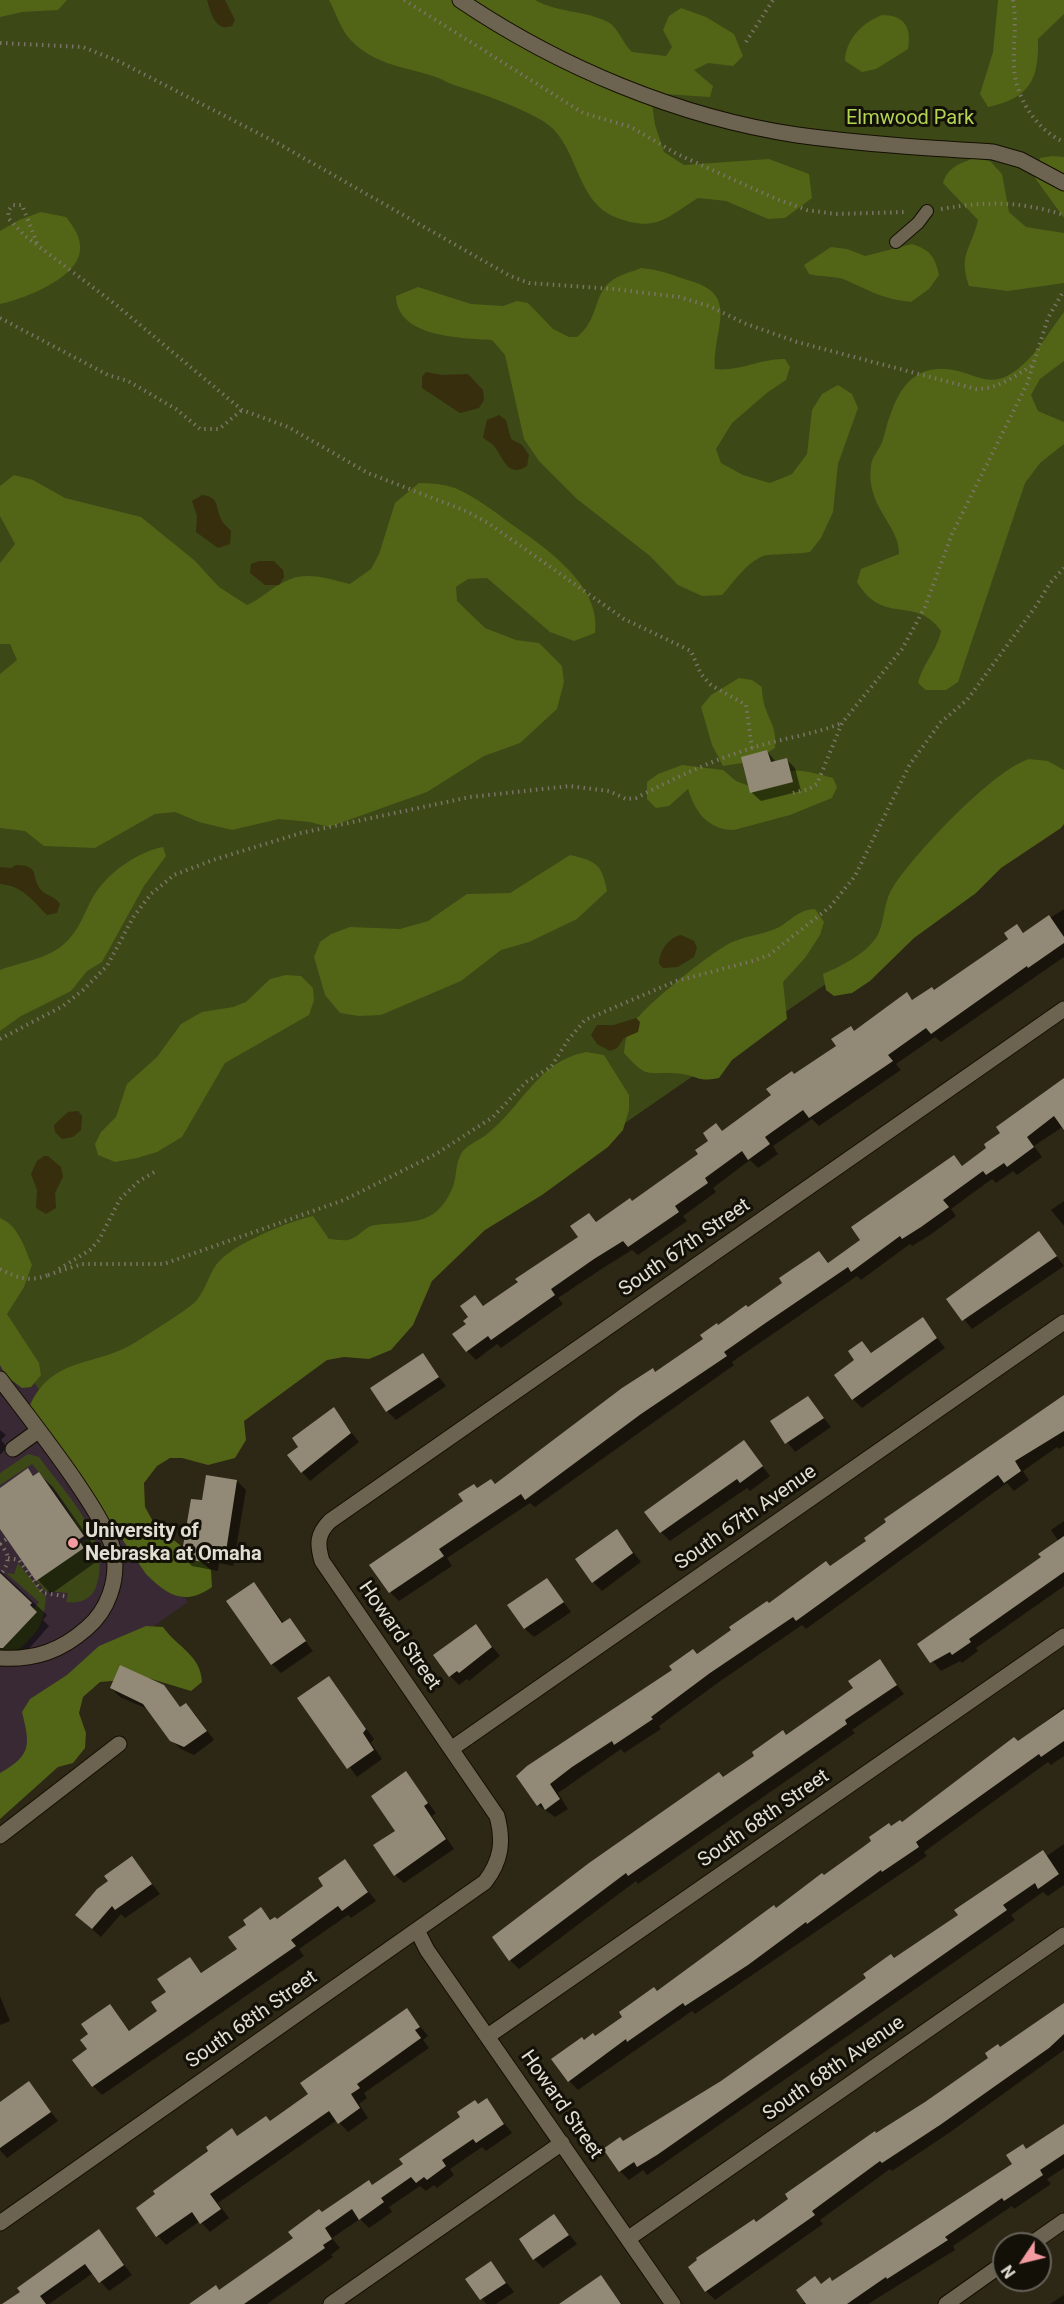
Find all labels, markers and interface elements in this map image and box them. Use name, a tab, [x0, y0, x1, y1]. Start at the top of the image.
park label: Elmwood Park	[846, 107, 974, 131]
street label: South 67th Street	[615, 1194, 755, 1302]
street label: South 67th Avenue	[671, 1460, 821, 1576]
place label: University of Nebraska at Omaha	[85, 1520, 262, 1567]
marker: University of Nebraska at Omaha	[66, 1536, 80, 1550]
street label: Howard Street	[353, 1577, 445, 1695]
street label: South 68th Street	[694, 1765, 834, 1873]
street label: South 68th Street	[182, 1966, 322, 2074]
street label: South 68th Avenue	[759, 2011, 909, 2127]
street label: Howard Street	[515, 2046, 607, 2164]
north arrow	[992, 2232, 1052, 2292]
text: N	[997, 2261, 1020, 2282]

